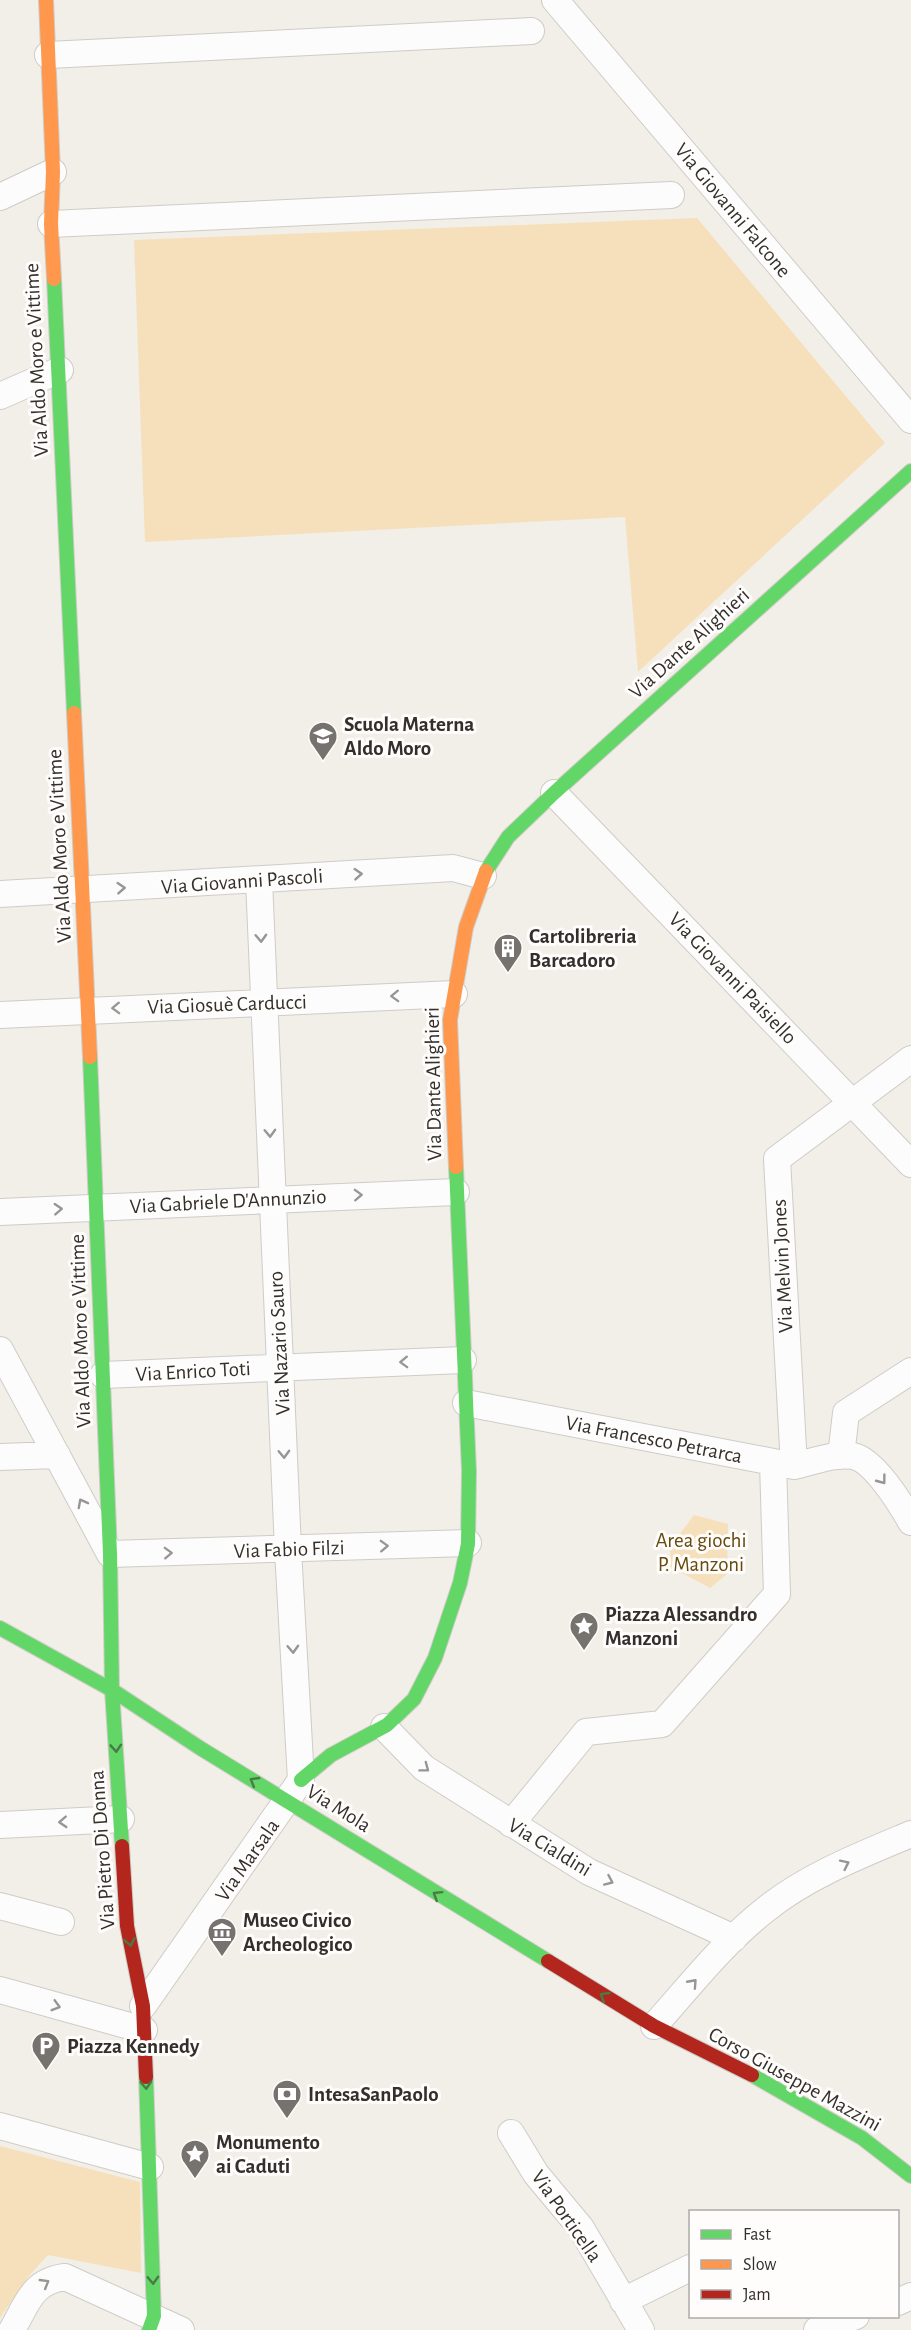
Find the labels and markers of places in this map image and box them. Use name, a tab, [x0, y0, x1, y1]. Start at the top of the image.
place label: Scuola Materna Aldo Moro	[344, 714, 474, 759]
school or university icon: Scuola Materna Aldo Moro	[307, 720, 339, 762]
place label: Cartolibreria Barcadoro	[529, 926, 637, 971]
building icon: Cartolibreria Barcadoro	[492, 932, 524, 974]
place label: Piazza Alessandro Manzoni	[605, 1604, 757, 1649]
place icon: Piazza Alessandro Manzoni	[568, 1610, 600, 1652]
place label: Museo Civico Archeologico	[243, 1910, 353, 1955]
museum icon: Museo Civico Archeologico	[206, 1916, 238, 1958]
parking icon: Piazza Kennedy	[30, 2030, 62, 2072]
place label: Piazza Kennedy	[67, 2036, 200, 2057]
bank icon: IntesaSanPaolo	[271, 2078, 303, 2120]
place label: IntesaSanPaolo	[308, 2084, 439, 2105]
place label: Monumento ai Caduti	[216, 2132, 320, 2177]
place icon: Monumento ai Caduti	[179, 2138, 211, 2180]

